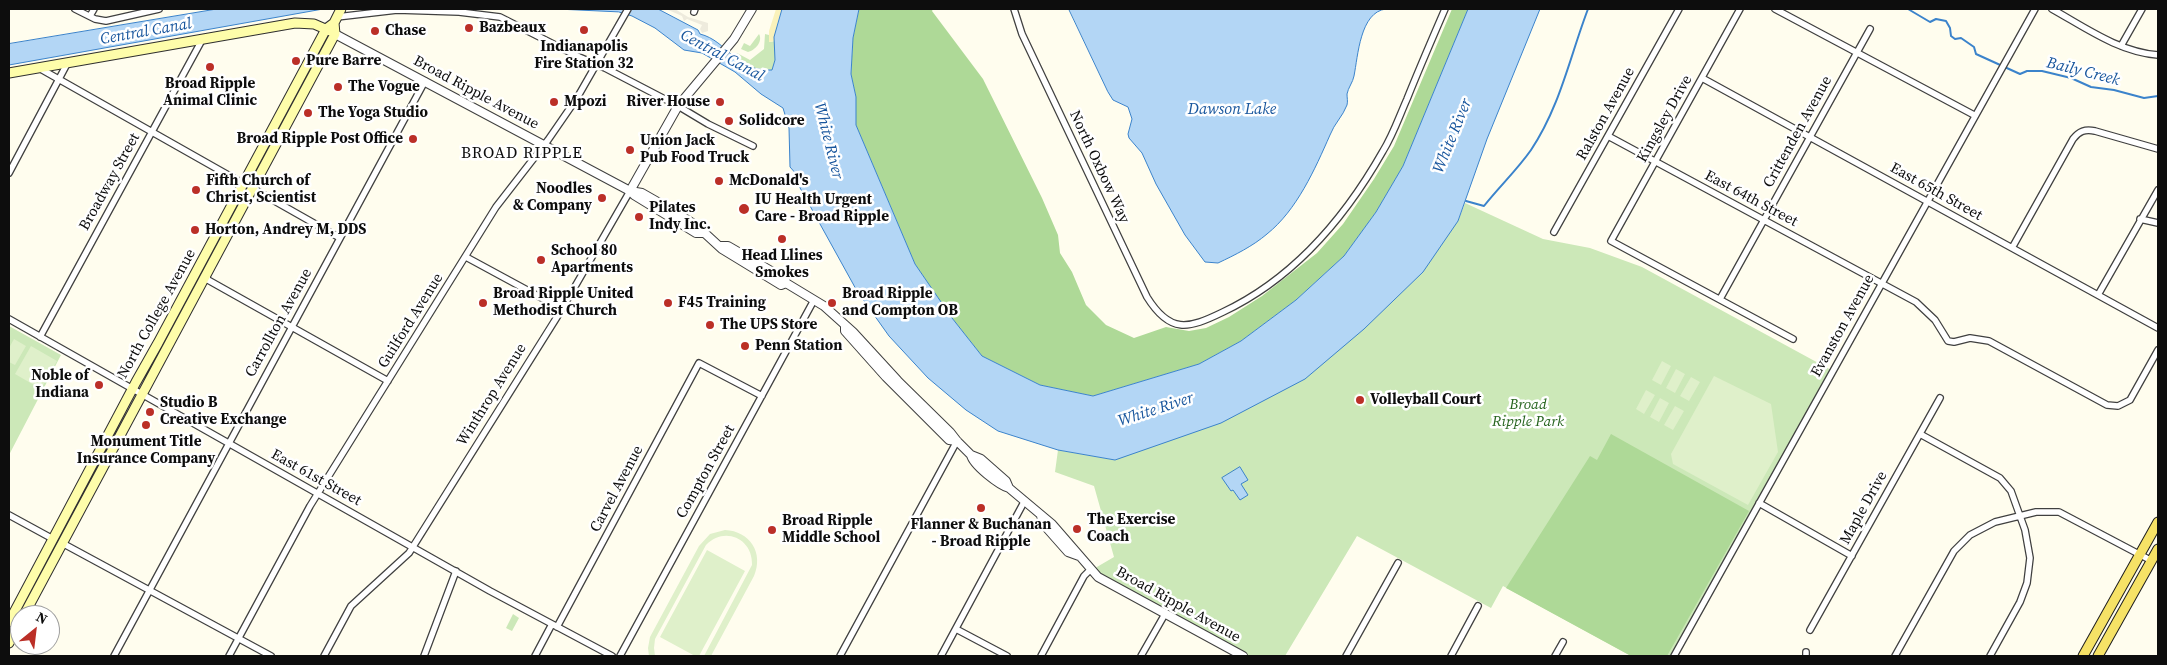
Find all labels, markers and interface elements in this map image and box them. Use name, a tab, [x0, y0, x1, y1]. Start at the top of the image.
water label: Central Canal	[99, 15, 193, 49]
place label: Bazbeaux	[479, 19, 546, 37]
place label: Chase	[385, 22, 426, 40]
marker: Bazbeaux	[463, 22, 475, 34]
marker: Indianapolis Fire Station 32	[578, 24, 590, 36]
marker: Chase	[369, 25, 381, 37]
water label: Central Canal	[677, 26, 767, 86]
place label: Indianapolis Fire Station 32	[534, 38, 634, 73]
place label: Pure Barre	[306, 52, 381, 70]
street label: Broad Ripple Avenue	[410, 52, 542, 134]
water label: Baily Creek	[2044, 54, 2122, 90]
marker: Pure Barre	[290, 55, 302, 67]
marker: Broad Ripple Animal Clinic	[204, 61, 216, 73]
street label: Ralston Avenue	[1573, 64, 1639, 164]
street label: Kingsley Drive	[1634, 72, 1696, 166]
street label: Crittenden Avenue	[1760, 73, 1836, 191]
place label: Broad Ripple Animal Clinic	[163, 75, 257, 110]
place label: The Vogue	[348, 78, 420, 96]
marker: The Vogue	[332, 81, 344, 93]
place label: Mpozi	[564, 93, 606, 111]
place label: River House	[626, 93, 710, 111]
marker: Mpozi	[548, 96, 560, 108]
marker: River House	[714, 96, 726, 108]
water label: White River	[1429, 96, 1477, 176]
water label: Dawson Lake	[1188, 100, 1276, 120]
water label: White River	[809, 101, 847, 181]
place label: The Yoga Studio	[318, 104, 428, 122]
marker: The Yoga Studio	[302, 107, 314, 119]
street label: North Oxbow Way	[1065, 108, 1133, 226]
place label: Solidcore	[739, 112, 805, 130]
marker: Solidcore	[723, 115, 735, 127]
street label: Broadway Street	[76, 130, 144, 234]
place label: Broad Ripple Post Office	[236, 130, 403, 148]
place label: Union Jack Pub Food Truck	[640, 132, 749, 167]
marker: Broad Ripple Post Office	[407, 133, 419, 145]
district label: BROAD RIPPLE	[460, 144, 584, 164]
marker: Union Jack Pub Food Truck	[624, 144, 636, 156]
street label: East 65th Street	[1887, 159, 1985, 225]
street label: East 64th Street	[1701, 167, 1801, 231]
place label: Fifth Church of Christ, Scientist	[206, 172, 316, 207]
place label: McDonald's	[729, 172, 809, 190]
marker: McDonald's	[713, 175, 725, 187]
place label: Noodles & Company	[513, 180, 592, 215]
marker: Fifth Church of Christ, Scientist	[190, 184, 202, 196]
place label: IU Health Urgent Care - Broad Ripple	[755, 191, 889, 226]
marker: Noodles & Company	[596, 192, 608, 204]
place label: Pilates Indy Inc.	[649, 199, 711, 234]
marker: IU Health Urgent Care - Broad Ripple	[737, 202, 751, 216]
marker: Pilates Indy Inc.	[633, 211, 645, 223]
place label: Horton, Andrey M, DDS	[205, 221, 366, 239]
marker: Horton, Andrey M, DDS	[189, 224, 201, 236]
marker: Head Llines Smokes	[776, 233, 788, 245]
place label: School 80 Apartments	[551, 242, 633, 277]
street label: North College Avenue	[114, 246, 200, 382]
place label: Head Llines Smokes	[741, 247, 823, 282]
marker: School 80 Apartments	[535, 254, 547, 266]
street label: Carrollton Avenue	[242, 265, 316, 381]
street label: Guilford Avenue	[375, 270, 447, 372]
street label: Evanston Avenue	[1807, 272, 1879, 380]
place label: Broad Ripple United Methodist Church	[493, 285, 633, 320]
place label: Broad Ripple and Compton OB	[842, 285, 958, 320]
place label: F45 Training	[678, 294, 766, 312]
marker: Broad Ripple United Methodist Church	[477, 297, 489, 309]
marker: F45 Training	[662, 297, 674, 309]
marker: Broad Ripple and Compton OB	[826, 297, 838, 309]
place label: The UPS Store	[720, 316, 817, 334]
marker: The UPS Store	[704, 319, 716, 331]
place label: Penn Station	[755, 337, 843, 355]
marker: Penn Station	[739, 340, 751, 352]
street label: Winthrop Avenue	[453, 341, 531, 449]
place label: Noble of Indiana	[31, 367, 89, 402]
marker: Noble of Indiana	[93, 379, 105, 391]
water label: White River	[1116, 389, 1196, 431]
place label: Volleyball Court	[1370, 391, 1481, 409]
place label: Studio B Creative Exchange	[160, 394, 287, 429]
marker: Volleyball Court	[1354, 394, 1366, 406]
park label: Broad Ripple Park	[1492, 396, 1564, 431]
marker: Studio B Creative Exchange	[144, 406, 156, 418]
marker: Monument Title Insurance Company	[140, 419, 152, 431]
street label: Compton Street	[673, 422, 739, 522]
place label: Monument Title Insurance Company	[77, 433, 215, 468]
street label: Carvel Avenue	[587, 443, 647, 535]
street label: East 61st Street	[268, 446, 364, 510]
street label: Maple Drive	[1837, 468, 1891, 548]
marker: Flanner & Buchanan - Broad Ripple	[975, 502, 987, 514]
place label: The Exercise Coach	[1087, 511, 1175, 546]
place label: Broad Ripple Middle School	[782, 512, 880, 547]
place label: Flanner & Buchanan - Broad Ripple	[910, 516, 1052, 551]
marker: The Exercise Coach	[1071, 523, 1083, 535]
marker: Broad Ripple Middle School	[766, 524, 778, 536]
street label: Broad Ripple Avenue	[1113, 563, 1243, 647]
north arrow	[10, 605, 60, 655]
text: N	[32, 607, 51, 629]

